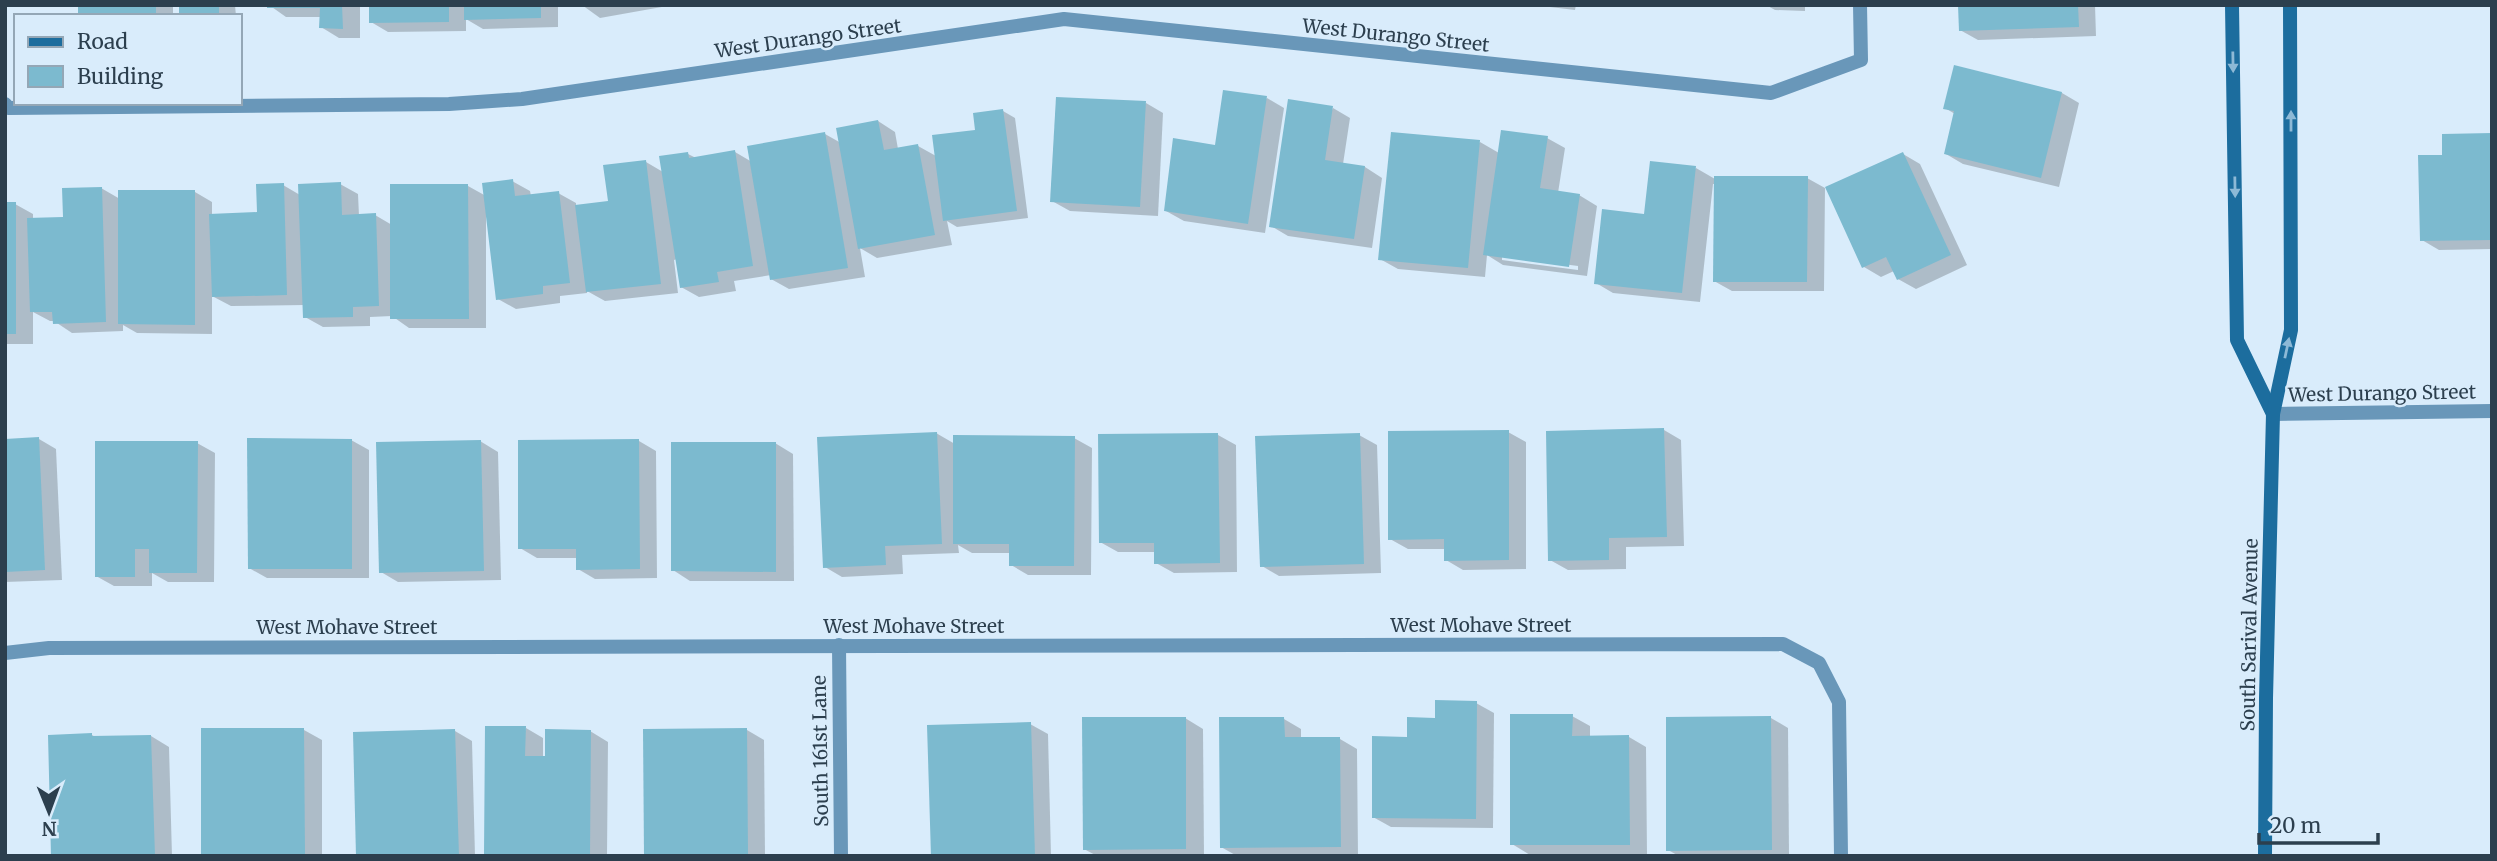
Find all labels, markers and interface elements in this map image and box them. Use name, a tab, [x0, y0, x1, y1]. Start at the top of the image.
street label: West Durango Street	[712, 13, 903, 63]
street label: West Durango Street	[1300, 13, 1491, 57]
legend	[14, 14, 242, 105]
text: Road	[77, 28, 128, 55]
one-way arrow	[2227, 51, 2239, 73]
text: Building	[77, 63, 164, 90]
one-way arrow	[2285, 109, 2297, 131]
one-way arrow	[2229, 176, 2241, 198]
one-way arrow	[2282, 337, 2293, 359]
street label: West Durango Street	[2287, 379, 2477, 407]
street label: South Sarival Avenue	[2235, 538, 2263, 732]
street label: West Mohave Street	[1390, 613, 1572, 637]
street label: West Mohave Street	[823, 614, 1005, 638]
street label: West Mohave Street	[256, 615, 438, 639]
street label: South 161st Lane	[807, 675, 833, 827]
north arrow	[14, 777, 84, 847]
scale bar	[2259, 802, 2378, 846]
text: 20 m	[2270, 812, 2322, 839]
text: N	[42, 817, 57, 841]

